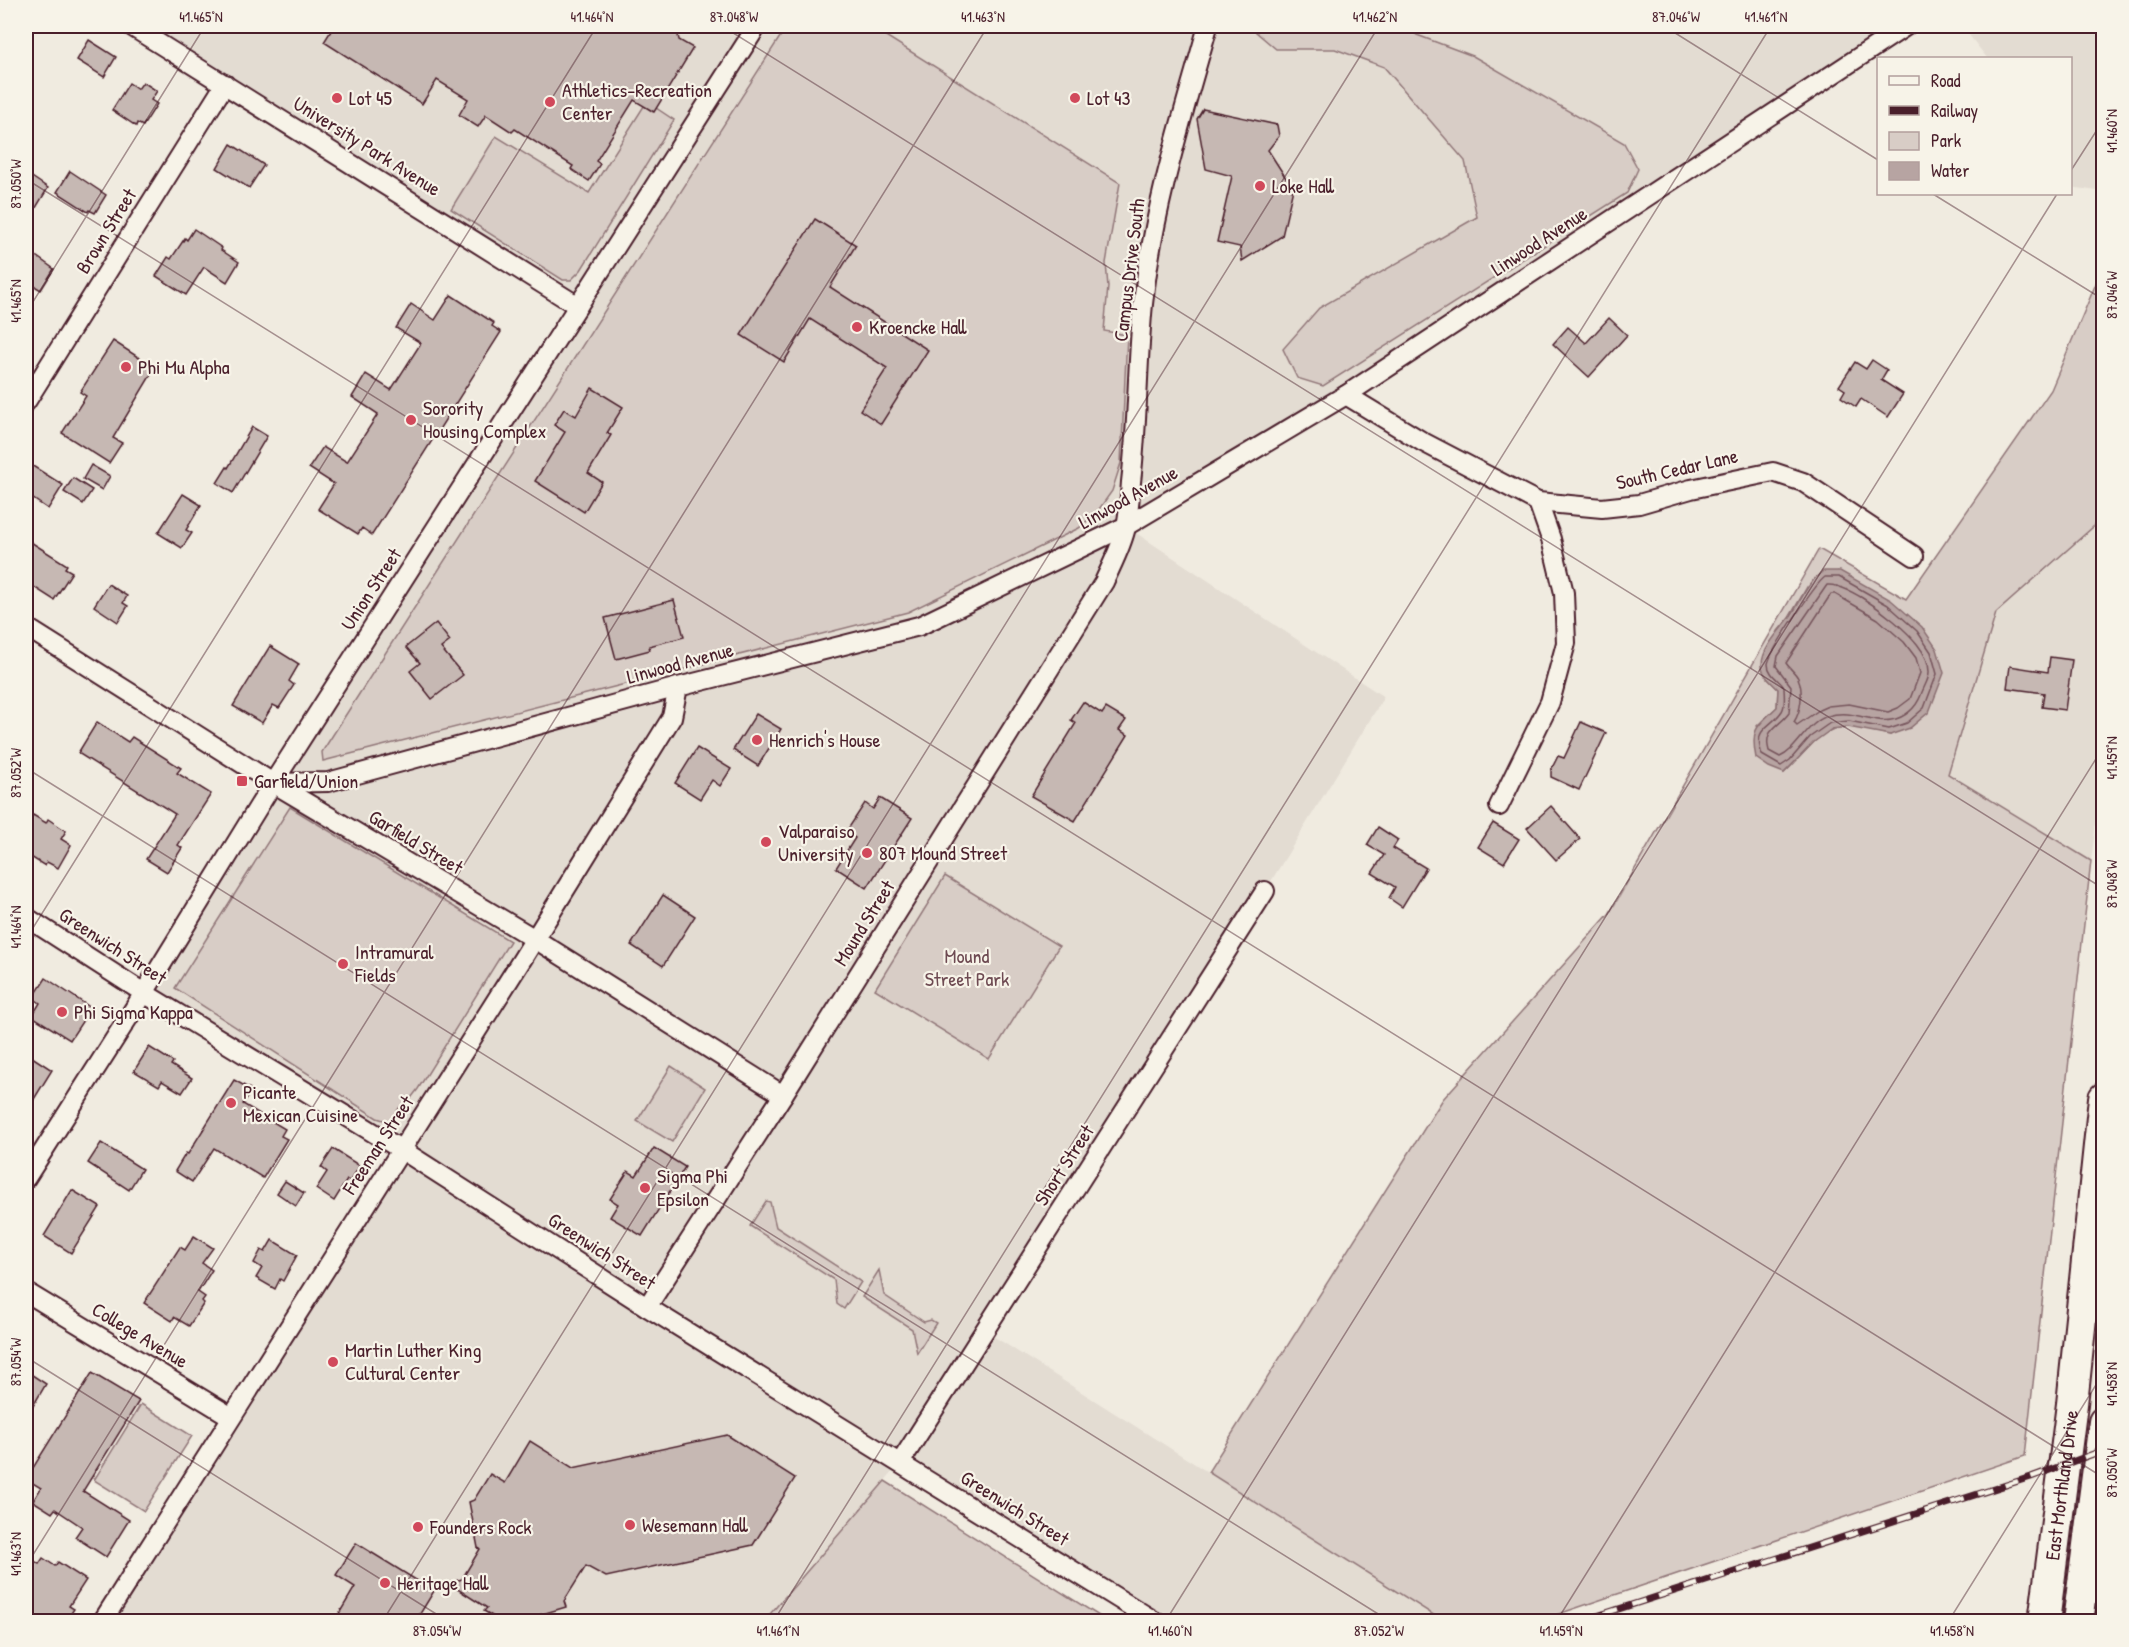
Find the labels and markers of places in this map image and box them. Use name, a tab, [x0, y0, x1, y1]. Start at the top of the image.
place label: Athletics-Recreation Center	[562, 76, 712, 126]
place label: Lot 45	[349, 84, 392, 111]
place label: Lot 43	[1087, 84, 1130, 111]
marker: Lot 45	[330, 91, 344, 105]
marker: Lot 43	[1068, 91, 1082, 105]
marker: Athletics-Recreation Center	[543, 95, 557, 109]
place label: Loke Hall	[1272, 172, 1335, 199]
marker: Loke Hall	[1253, 179, 1267, 193]
place label: Kroencke Hall	[869, 313, 967, 340]
marker: Kroencke Hall	[850, 320, 864, 334]
place label: Phi Mu Alpha	[138, 353, 230, 380]
marker: Phi Mu Alpha	[119, 360, 133, 374]
place label: Sorority Housing Complex	[423, 394, 547, 444]
marker: Sorority Housing Complex	[404, 413, 418, 427]
place label: Henrich's House	[769, 726, 880, 753]
marker: Henrich's House	[750, 733, 764, 747]
place label: Garfield/Union	[254, 767, 358, 794]
marker: Garfield/Union	[235, 774, 249, 788]
place label: Valparaiso University	[778, 817, 855, 867]
marker: Valparaiso University	[759, 835, 773, 849]
place label: 807 Mound Street	[879, 839, 1008, 866]
marker: 807 Mound Street	[860, 846, 874, 860]
place label: Intramural Fields	[354, 938, 434, 988]
marker: Intramural Fields	[336, 957, 350, 971]
place label: Phi Sigma Kappa	[74, 998, 193, 1025]
marker: Phi Sigma Kappa	[55, 1005, 69, 1019]
place label: Picante Mexican Cuisine	[243, 1078, 358, 1128]
marker: Picante Mexican Cuisine	[224, 1096, 238, 1110]
place label: Sigma Phi Epsilon	[657, 1162, 728, 1212]
marker: Sigma Phi Epsilon	[638, 1181, 652, 1195]
place label: Martin Luther King Cultural Center	[345, 1336, 481, 1386]
marker: Martin Luther King Cultural Center	[326, 1355, 340, 1369]
place label: Wesemann Hall	[642, 1511, 748, 1538]
place label: Founders Rock	[429, 1513, 532, 1540]
marker: Wesemann Hall	[623, 1518, 637, 1532]
marker: Founders Rock	[411, 1520, 425, 1534]
place label: Heritage Hall	[397, 1569, 489, 1596]
marker: Heritage Hall	[378, 1576, 392, 1590]

